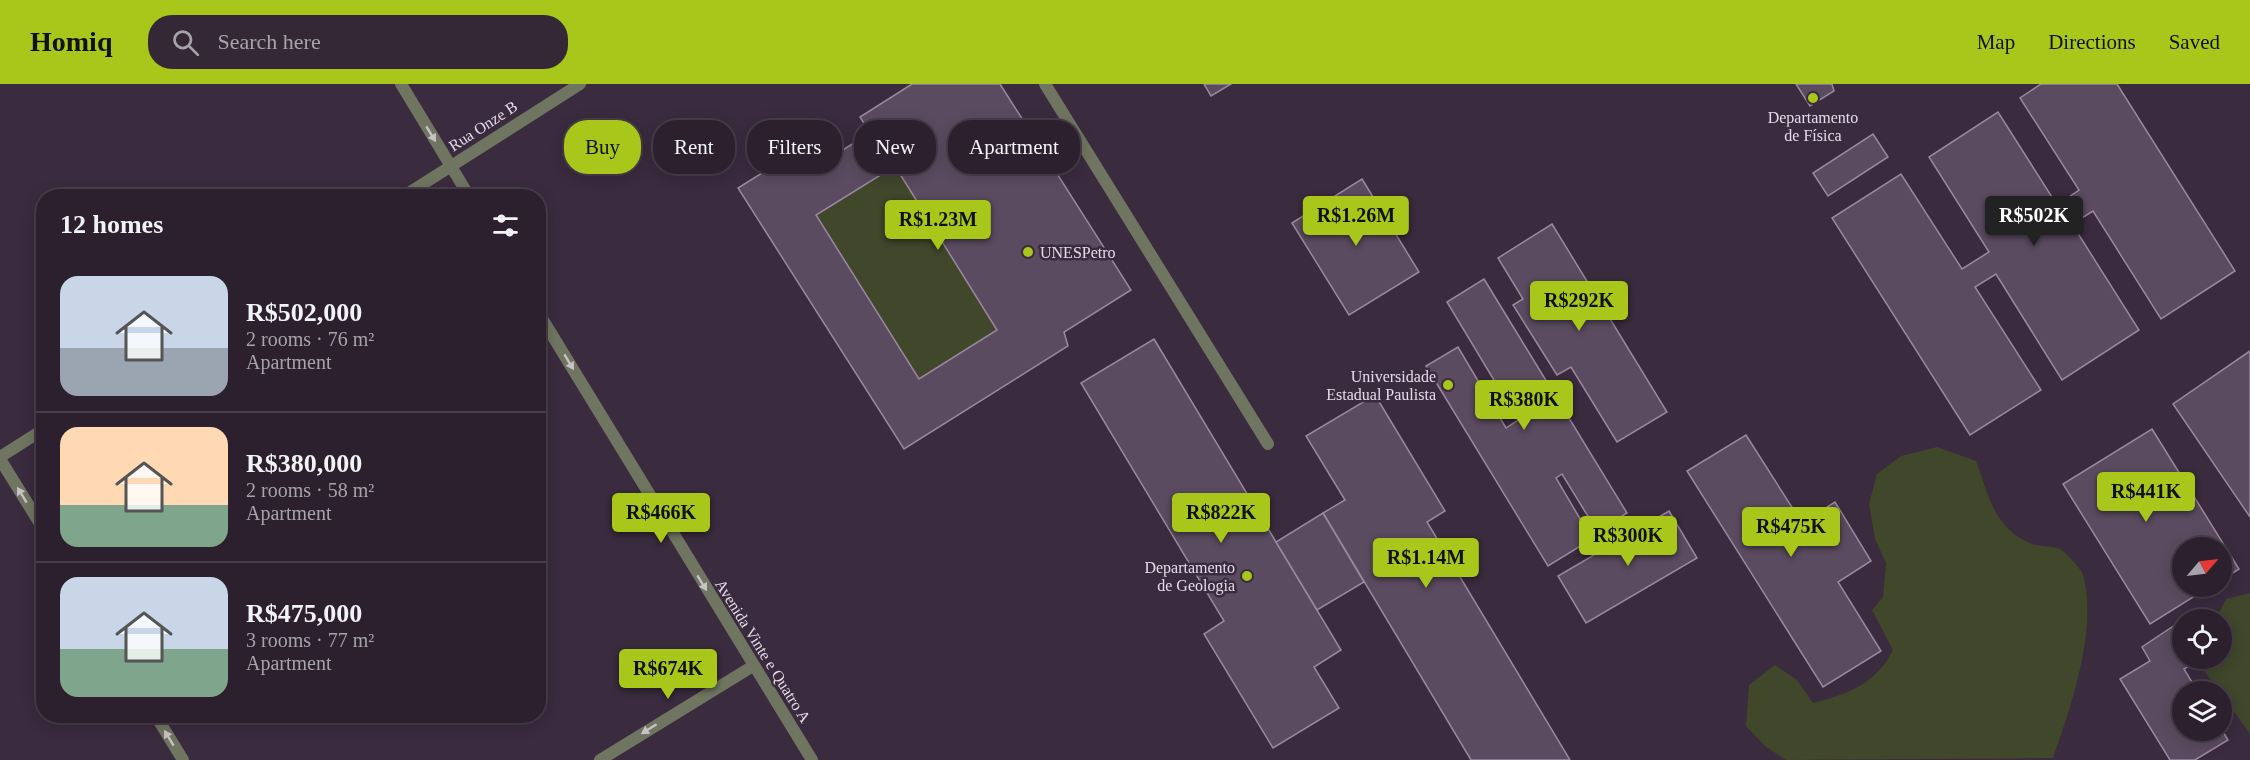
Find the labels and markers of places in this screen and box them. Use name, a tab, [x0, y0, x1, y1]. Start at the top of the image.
marker: Departamento de Física	[1806, 91, 1820, 105]
place label: Departamento de Física	[1768, 109, 1858, 144]
pin: R$1.26M	[1301, 196, 1411, 247]
pin: R$502K	[1985, 196, 2083, 247]
pin: R$1.23M	[883, 200, 993, 251]
place label: UNESPetro	[1040, 244, 1116, 261]
marker: UNESPetro	[1021, 245, 1035, 259]
pin: R$292K	[1530, 281, 1628, 332]
place label: Universidade Estadual Paulista	[1326, 368, 1436, 403]
marker: Universidade Estadual Paulista	[1441, 378, 1455, 392]
pin: R$380K	[1475, 380, 1573, 431]
pin: R$441K	[2097, 472, 2195, 523]
pin: R$466K	[612, 493, 710, 544]
pin: R$822K	[1172, 493, 1270, 544]
pin: R$475K	[1742, 507, 1840, 558]
pin: R$300K	[1579, 516, 1677, 567]
pin: R$1.14M	[1371, 538, 1481, 589]
place label: Departamento de Geologia	[1144, 559, 1235, 595]
marker: Departamento de Geologia	[1240, 569, 1254, 583]
pin: R$674K	[619, 649, 717, 700]

